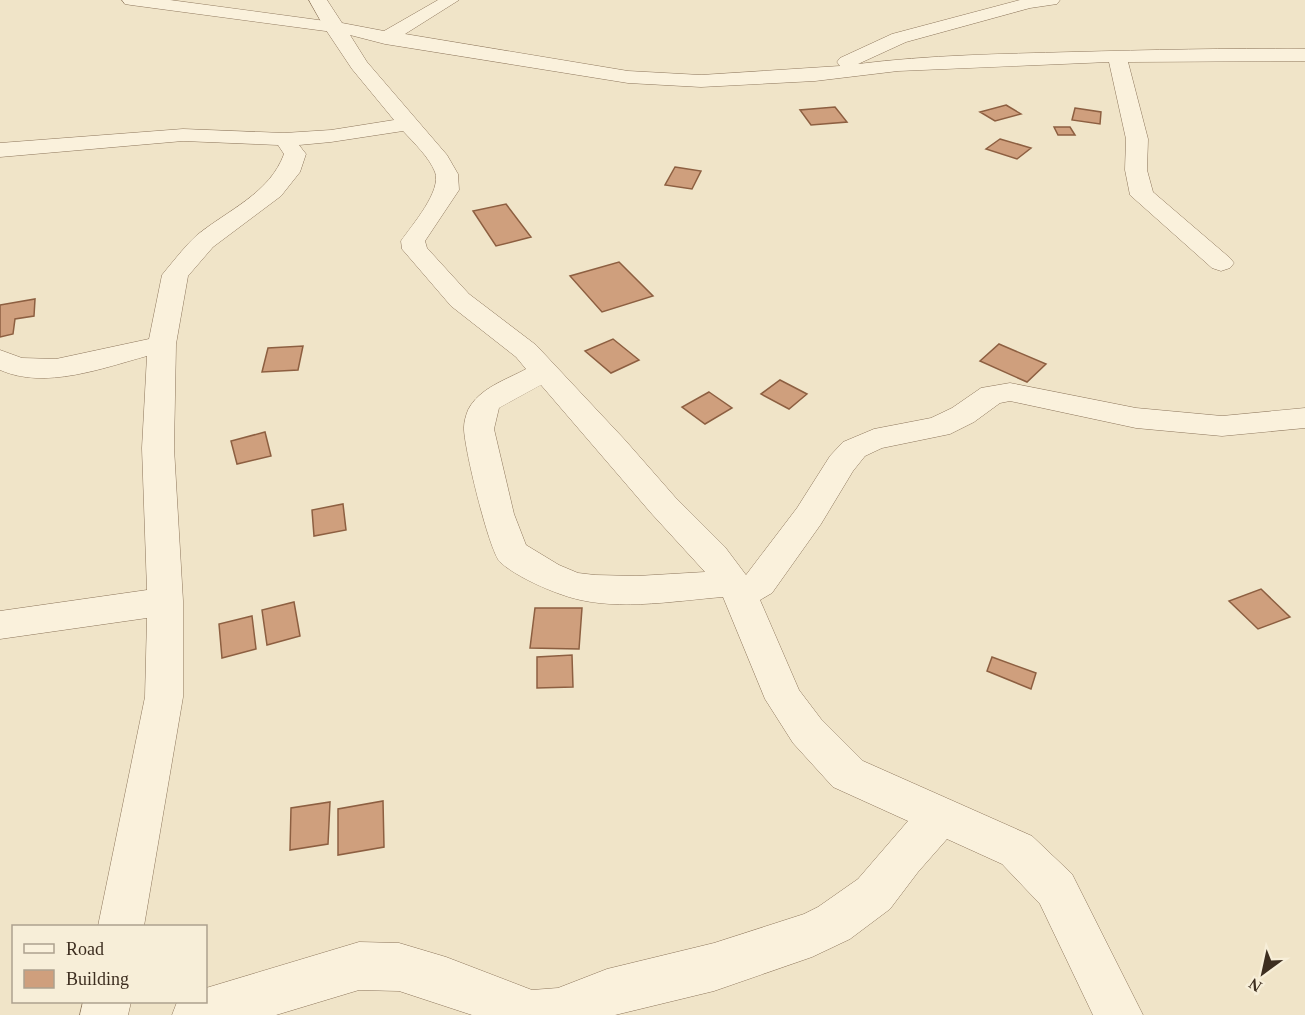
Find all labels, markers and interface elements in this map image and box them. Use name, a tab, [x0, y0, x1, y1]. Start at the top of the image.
legend	[12, 925, 207, 1003]
text: Road	[66, 939, 104, 959]
north arrow	[1233, 943, 1293, 1003]
text: Building	[66, 969, 129, 989]
text: N	[1245, 975, 1265, 995]

